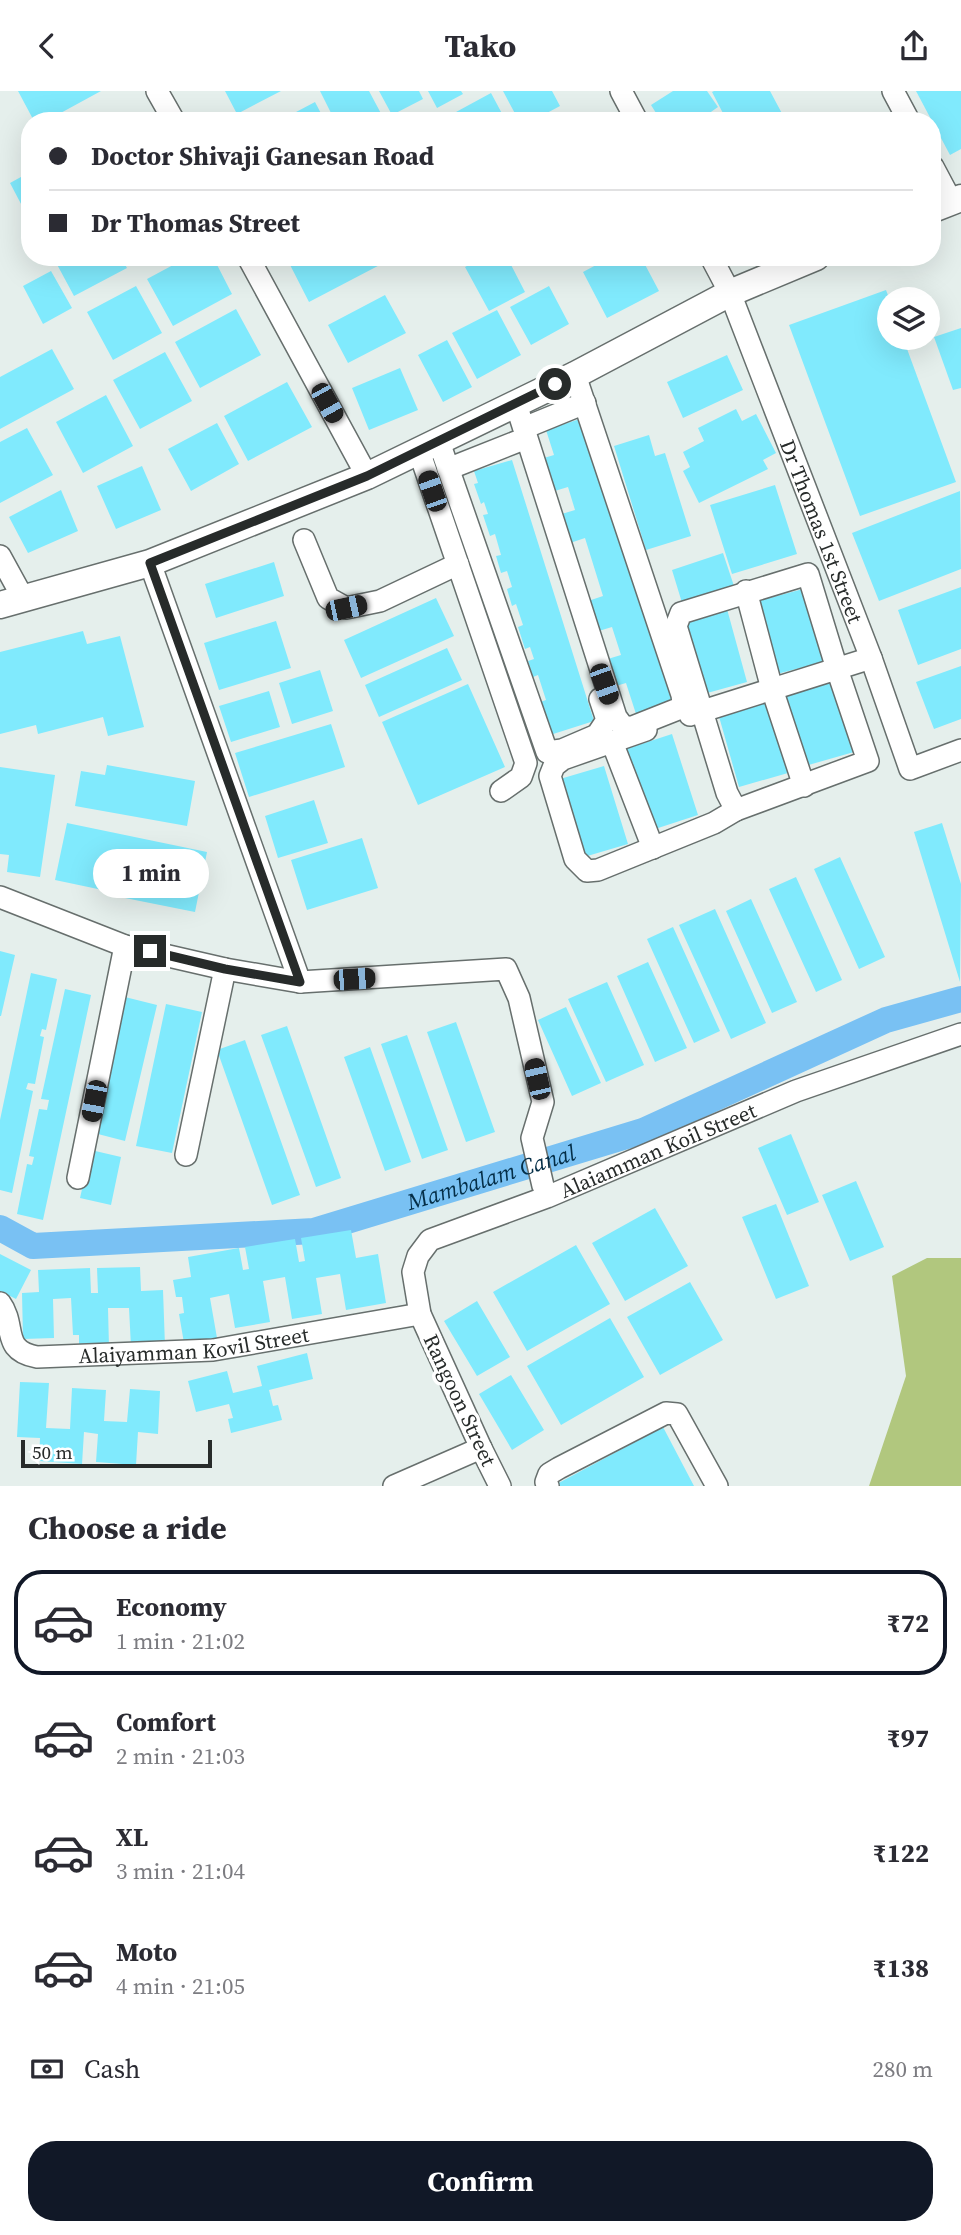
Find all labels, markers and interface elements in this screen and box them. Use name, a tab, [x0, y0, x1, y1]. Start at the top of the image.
text: Tako	[445, 24, 516, 68]
icon: back	[28, 27, 66, 65]
icon: share	[895, 27, 933, 65]
text: Doctor Shivaji Ganesan Road	[91, 138, 434, 174]
text: Dr Thomas Street	[91, 205, 300, 241]
map controls	[877, 287, 940, 350]
button: layers	[877, 287, 940, 350]
route start	[539, 368, 571, 400]
car	[308, 380, 347, 426]
street label: Dr Thomas 1st Street	[773, 435, 871, 627]
car	[416, 468, 449, 514]
car	[324, 593, 369, 623]
car	[587, 661, 622, 707]
callout: 1 min	[92, 849, 208, 899]
text: 1 min	[121, 857, 181, 889]
route end	[134, 935, 166, 967]
car	[333, 967, 376, 991]
car	[523, 1056, 552, 1102]
car	[80, 1078, 109, 1124]
street label: Alaiamman Koil Street	[555, 1095, 760, 1204]
water label: Mambalam Canal	[402, 1136, 580, 1218]
street label: Alaiyamman Kovil Street	[78, 1319, 311, 1370]
street label: Rangoon Street	[417, 1329, 503, 1471]
scale bar	[21, 1437, 212, 1469]
text: 50 m	[32, 1439, 73, 1465]
text: Choose a ride	[28, 1506, 227, 1550]
text: Economy	[116, 1589, 227, 1625]
icon: car	[32, 1591, 95, 1654]
text: ₹72	[887, 1605, 929, 1641]
text: 1 min · 21:02	[116, 1625, 245, 1657]
text: Comfort	[116, 1704, 216, 1740]
icon: car	[32, 1706, 95, 1769]
text: ₹97	[887, 1720, 929, 1756]
text: 2 min · 21:03	[116, 1740, 245, 1772]
text: XL	[116, 1819, 148, 1855]
icon: car	[32, 1821, 95, 1884]
text: ₹122	[873, 1835, 929, 1871]
text: 3 min · 21:04	[116, 1855, 245, 1887]
text: Moto	[116, 1934, 177, 1970]
icon: car	[32, 1936, 95, 1999]
text: ₹138	[873, 1950, 929, 1986]
text: 4 min · 21:05	[116, 1970, 245, 2002]
icon: cash	[28, 2050, 66, 2088]
text: Cash	[84, 2051, 140, 2087]
text: 280 m	[872, 2053, 933, 2085]
button: Confirm	[28, 2141, 933, 2221]

